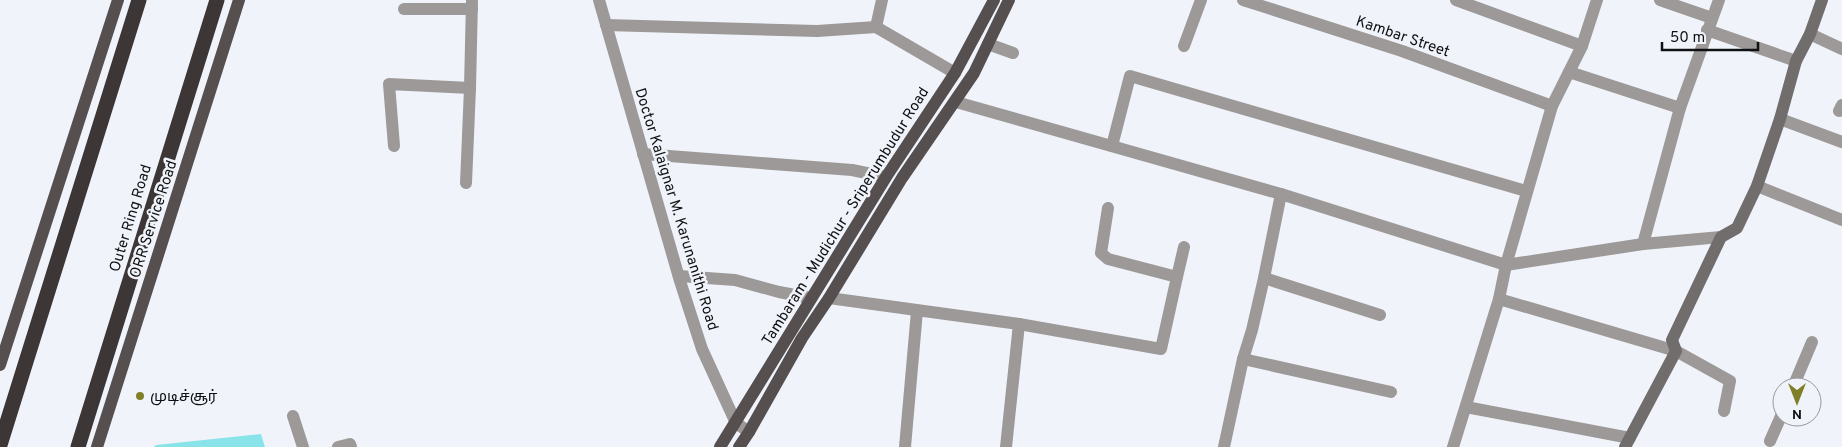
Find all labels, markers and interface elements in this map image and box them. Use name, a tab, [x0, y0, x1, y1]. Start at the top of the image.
street label: Kambar Street	[1353, 13, 1452, 62]
scale bar	[1662, 20, 1758, 52]
text: 50 m	[1670, 29, 1705, 48]
street label: Tambaram - Mudichur - Sriperumbudur Road	[758, 84, 934, 349]
street label: Doctor Kalaignar M. Karunanithi Road	[630, 86, 722, 333]
street label: ORR Service Road	[126, 158, 182, 281]
street label: Outer Ring Road	[106, 162, 157, 275]
north arrow	[1772, 377, 1822, 427]
place label: முடிச்சூர்	[150, 388, 218, 407]
marker: முடிச்சூர்	[134, 390, 146, 402]
text: N	[1792, 405, 1802, 422]

